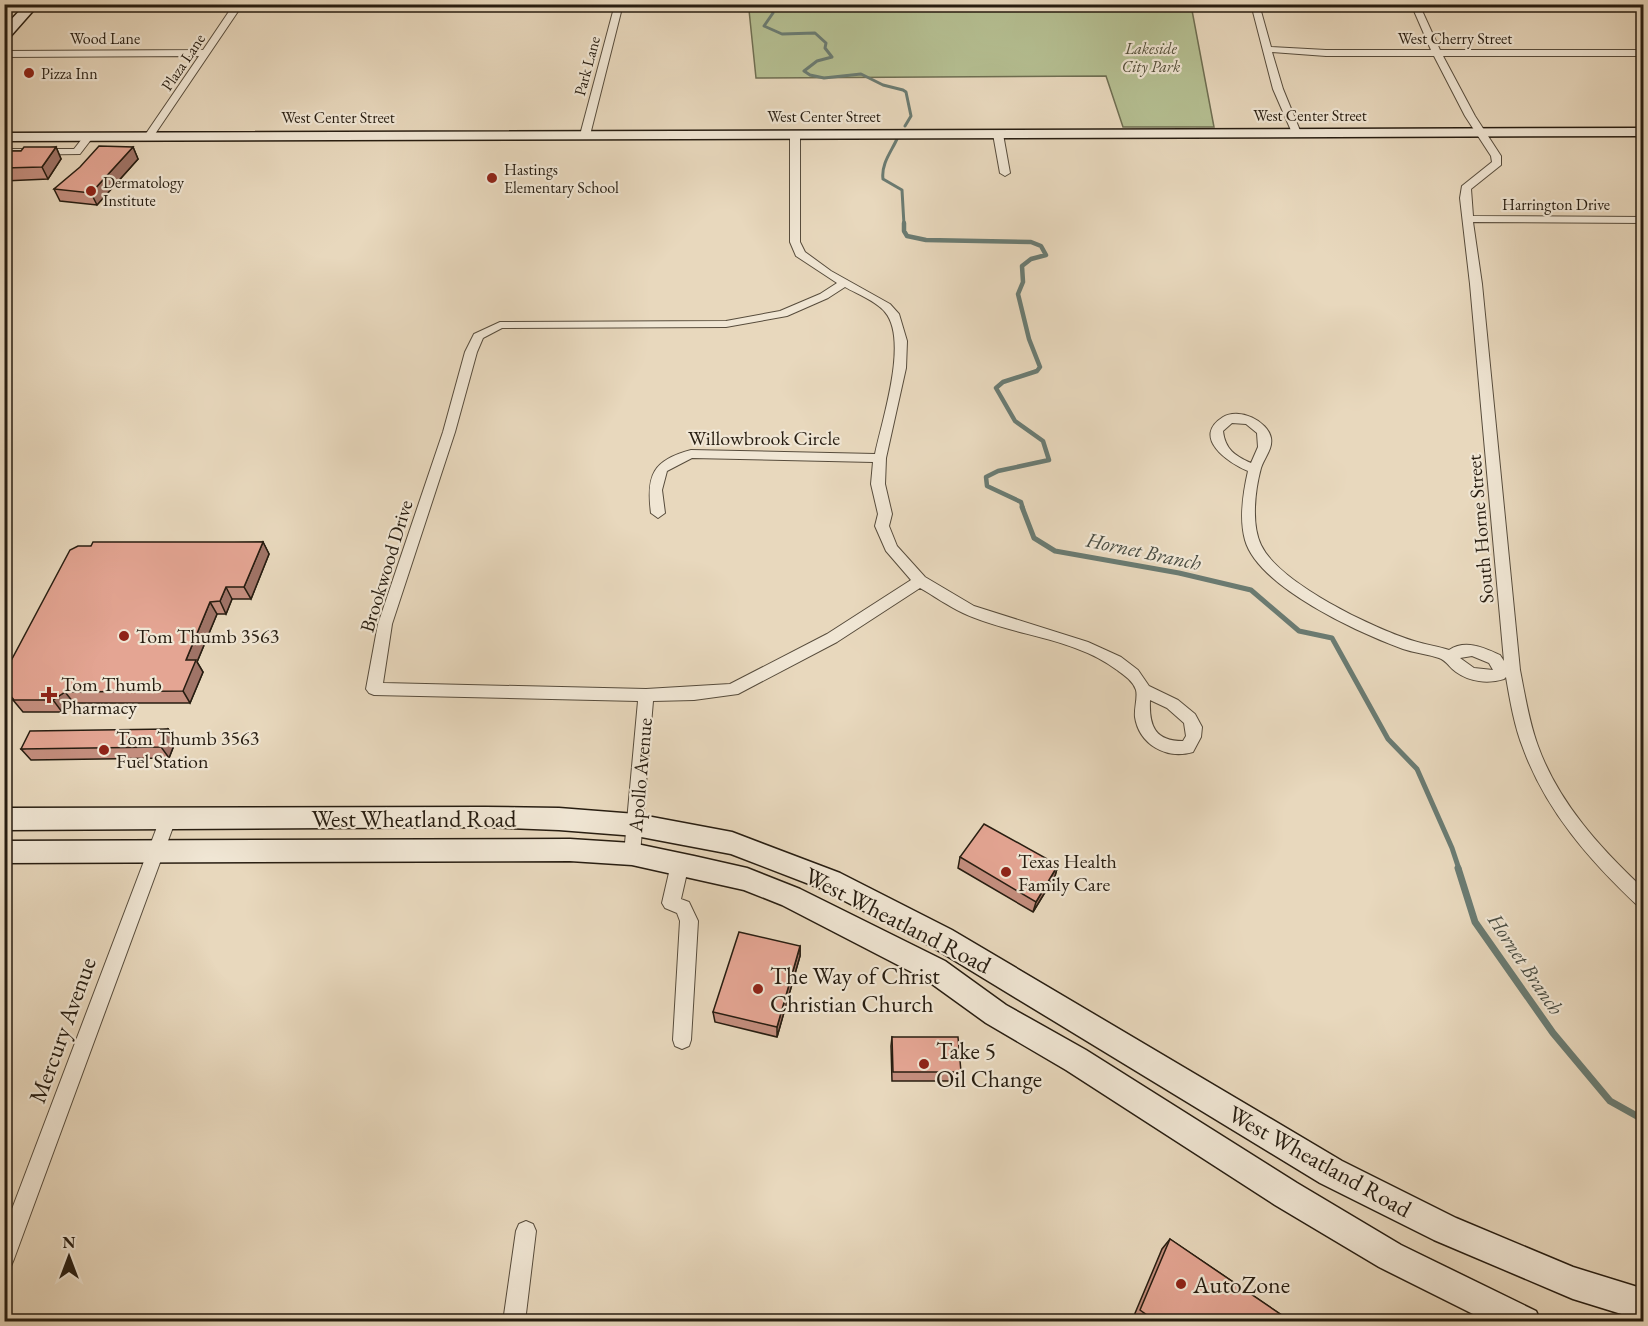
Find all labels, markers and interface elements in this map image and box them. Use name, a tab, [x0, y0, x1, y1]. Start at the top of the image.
street label: Wood Lane	[70, 28, 140, 49]
street label: West Cherry Street	[1398, 28, 1512, 49]
street label: Plaza Lane	[156, 29, 210, 95]
street label: Park Lane	[569, 34, 605, 98]
park label: Lakeside City Park	[1122, 38, 1181, 77]
place label: Pizza Inn	[41, 63, 98, 84]
marker: Pizza Inn	[22, 66, 36, 80]
street label: West Center Street	[1253, 105, 1367, 126]
street label: West Center Street	[767, 106, 881, 127]
street label: West Center Street	[281, 107, 395, 128]
place label: Hastings Elementary School	[504, 159, 619, 198]
marker: Hastings Elementary School	[485, 171, 499, 185]
place label: Dermatology Institute	[103, 172, 185, 211]
marker: Dermatology Institute	[84, 184, 98, 198]
street label: Harrington Drive	[1502, 194, 1610, 215]
street label: Willowbrook Circle	[688, 425, 840, 451]
street label: South Horne Street	[1460, 453, 1499, 605]
street label: Brookwood Drive	[354, 496, 419, 635]
water label: Hornet Branch	[1083, 525, 1204, 576]
place label: Tom Thumb 3563	[136, 623, 279, 649]
marker: Tom Thumb 3563	[117, 629, 131, 643]
place label: Tom Thumb Pharmacy	[61, 671, 162, 720]
marker: Tom Thumb Pharmacy	[42, 688, 56, 702]
street label: Apollo Avenue	[622, 717, 658, 834]
place label: Tom Thumb 3563 Fuel Station	[116, 725, 259, 774]
marker: Tom Thumb 3563 Fuel Station	[97, 743, 111, 757]
street label: West Wheatland Road	[311, 803, 517, 834]
place label: Texas Health Family Care	[1018, 848, 1117, 897]
street label: West Wheatland Road	[800, 860, 997, 981]
marker: Texas Health Family Care	[999, 865, 1013, 879]
water label: Hornet Branch	[1482, 907, 1570, 1020]
street label: Mercury Avenue	[21, 953, 103, 1107]
place label: The Way of Christ Christian Church	[770, 960, 940, 1019]
marker: The Way of Christ Christian Church	[751, 982, 765, 996]
place label: Take 5 Oil Change	[936, 1035, 1042, 1094]
marker: Take 5 Oil Change	[917, 1057, 931, 1071]
street label: West Wheatland Road	[1223, 1098, 1418, 1225]
north arrow	[39, 1227, 99, 1287]
text: N	[63, 1232, 76, 1253]
place label: AutoZone	[1192, 1269, 1290, 1300]
marker: AutoZone	[1174, 1277, 1188, 1291]

